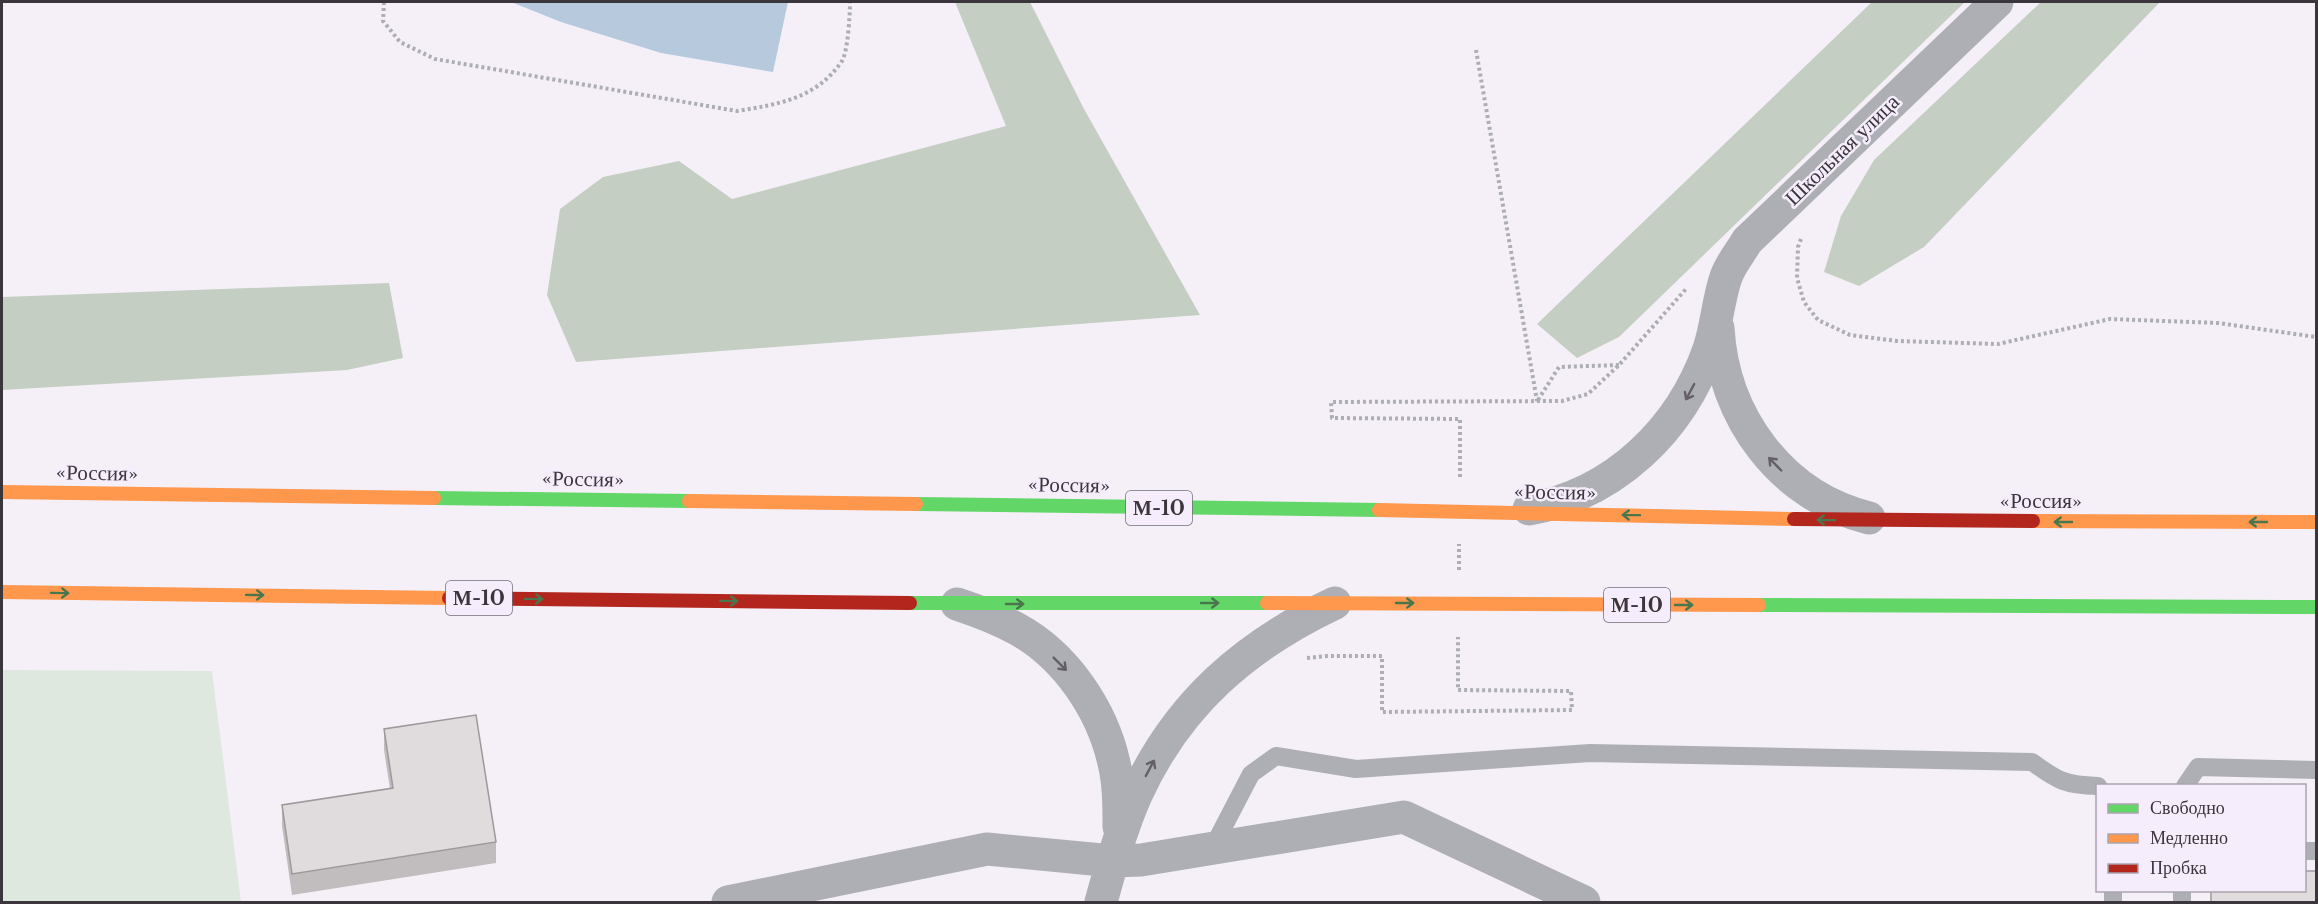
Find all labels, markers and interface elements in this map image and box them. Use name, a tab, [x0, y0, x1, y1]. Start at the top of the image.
street label: Школьная улица	[1779, 89, 1905, 211]
one-way arrow	[1684, 383, 1696, 400]
one-way arrow	[1768, 456, 1782, 471]
street label: «Россия»	[56, 459, 138, 487]
street label: «Россия»	[542, 465, 624, 493]
street label: «Россия»	[1028, 471, 1110, 499]
street label: «Россия»	[1514, 478, 1596, 506]
street label: «Россия»	[2000, 488, 2082, 514]
road number: М-10	[1126, 491, 1192, 525]
one-way arrow	[1622, 509, 1642, 521]
one-way arrow	[1817, 514, 1837, 525]
one-way arrow	[2054, 516, 2074, 528]
one-way arrow	[2249, 516, 2269, 528]
road number: М-10	[446, 581, 512, 615]
one-way arrow	[49, 587, 69, 599]
road number: М-10	[1604, 588, 1670, 622]
one-way arrow	[244, 589, 264, 601]
one-way arrow	[523, 593, 543, 605]
one-way arrow	[718, 596, 738, 607]
one-way arrow	[1005, 598, 1025, 610]
one-way arrow	[1200, 598, 1220, 609]
one-way arrow	[1395, 598, 1415, 609]
one-way arrow	[1674, 599, 1694, 611]
one-way arrow	[1053, 657, 1068, 672]
one-way arrow	[1145, 760, 1156, 778]
legend	[2096, 784, 2306, 892]
text: Свободно	[2150, 797, 2225, 819]
text: Медленно	[2150, 827, 2228, 849]
text: Пробка	[2150, 857, 2207, 879]

